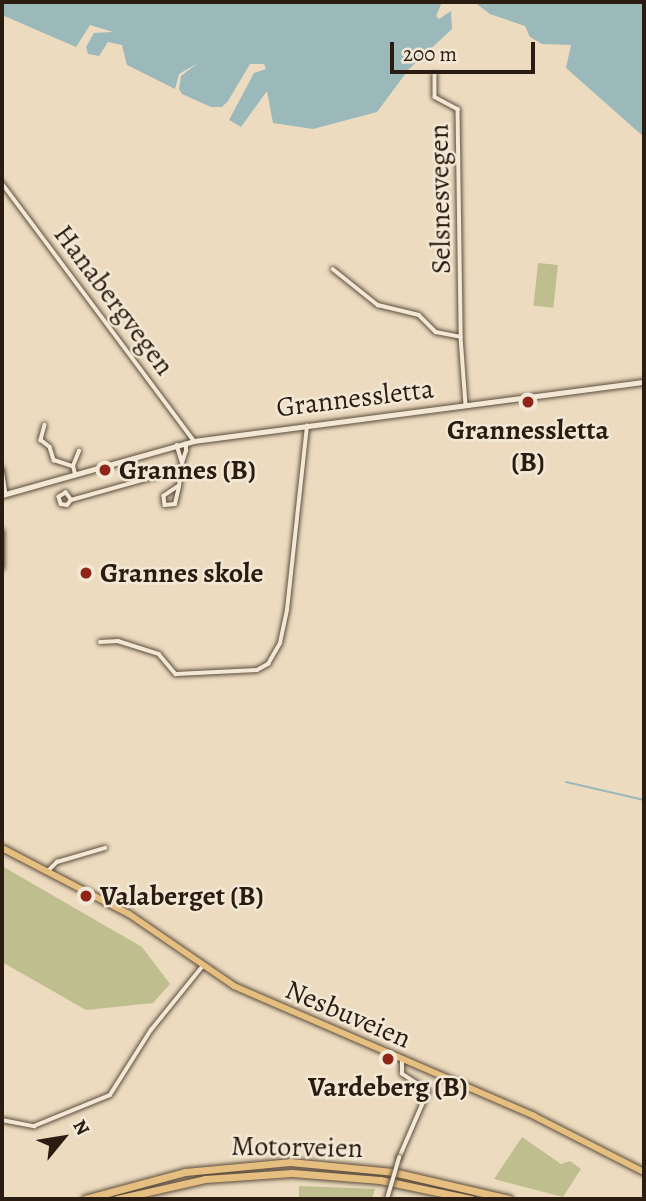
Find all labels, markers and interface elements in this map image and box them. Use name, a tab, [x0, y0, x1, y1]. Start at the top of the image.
scale bar	[394, 28, 539, 72]
text: 200 m	[403, 40, 457, 68]
street label: Selsnesvegen	[422, 124, 458, 274]
street label: Hanabergvegen	[47, 218, 181, 382]
street label: Grannessletta	[274, 372, 436, 424]
marker: Grannessletta (B)	[520, 394, 536, 410]
place label: Grannessletta (B)	[447, 413, 609, 479]
place label: Grannes (B)	[119, 453, 256, 487]
marker: Grannes (B)	[97, 462, 113, 478]
place label: Grannes skole	[100, 556, 263, 590]
marker: Grannes skole	[78, 565, 94, 581]
place label: Valaberget (B)	[100, 879, 264, 913]
marker: Valaberget (B)	[78, 888, 94, 904]
street label: Nesbuveien	[280, 973, 416, 1055]
marker: Vardeberg (B)	[380, 1051, 396, 1067]
place label: Vardeberg (B)	[308, 1070, 468, 1104]
north arrow	[28, 1103, 98, 1173]
text: N	[66, 1115, 96, 1140]
street label: Motorveien	[231, 1129, 363, 1165]

